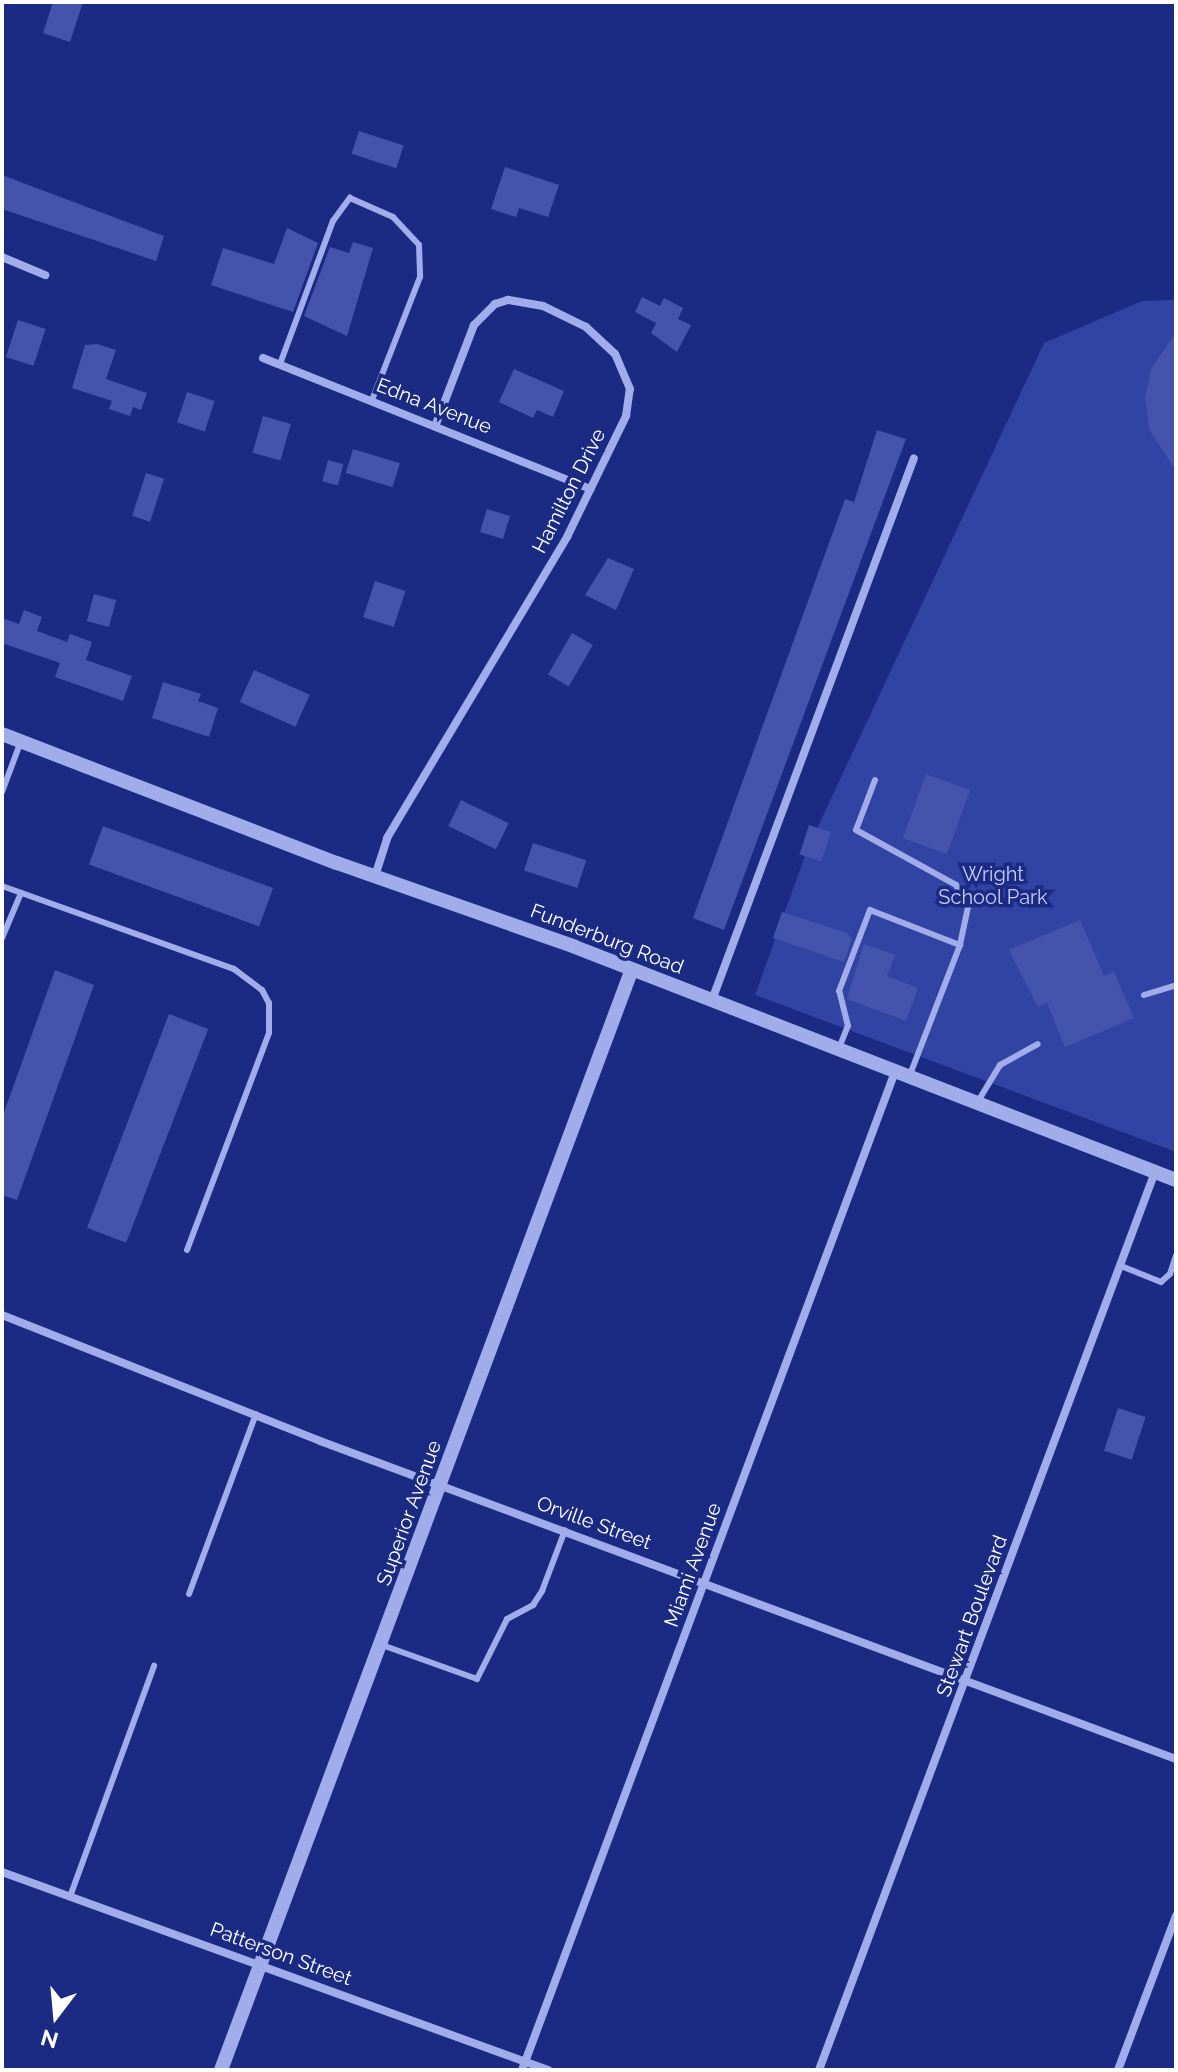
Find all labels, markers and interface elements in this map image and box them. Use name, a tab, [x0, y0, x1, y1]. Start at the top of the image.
street label: Edna Avenue	[373, 373, 495, 439]
street label: Hamilton Drive	[527, 425, 611, 557]
park label: Wright School Park	[938, 862, 1048, 909]
street label: Funderburg Road	[527, 899, 687, 979]
street label: Superior Avenue	[371, 1437, 447, 1589]
street label: Orville Street	[533, 1491, 655, 1555]
street label: Miami Avenue	[659, 1499, 727, 1631]
street label: Stewart Boulevard	[932, 1532, 1012, 1700]
street label: Patterson Street	[207, 1917, 355, 1991]
north arrow	[16, 1976, 96, 2056]
text: N	[38, 2024, 61, 2054]

